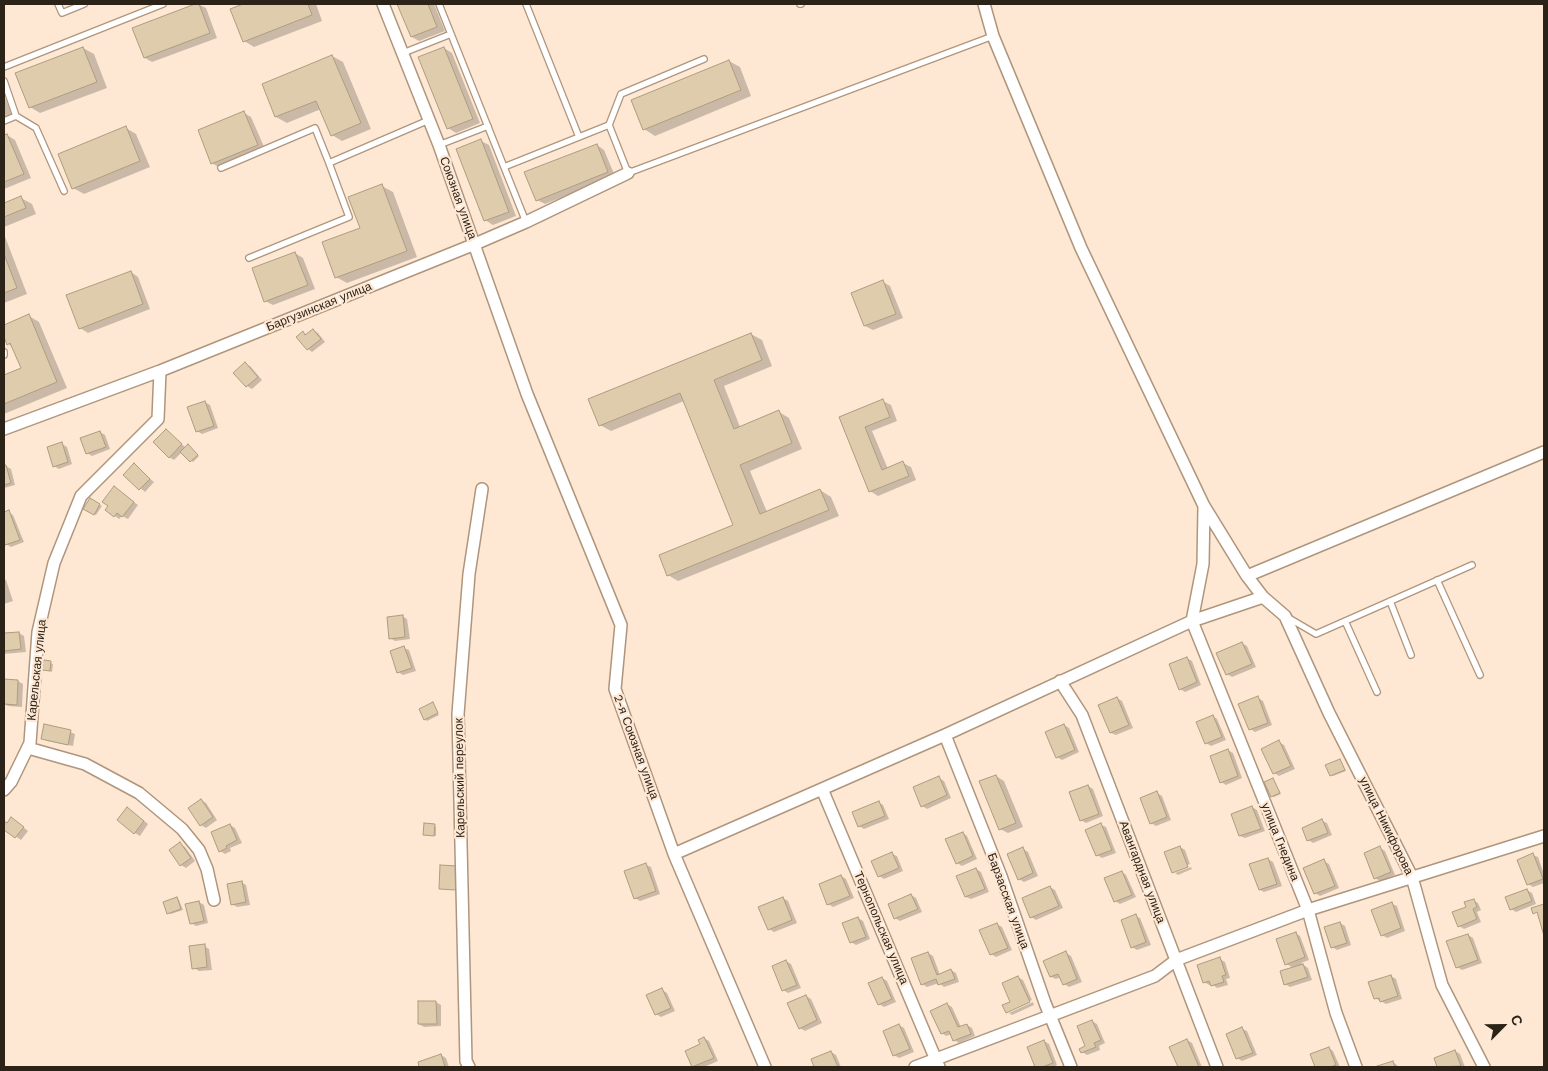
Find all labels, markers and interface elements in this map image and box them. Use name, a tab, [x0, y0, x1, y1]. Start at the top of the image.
street label: Союзная улица	[436, 155, 480, 241]
street label: Баргузинская улица	[264, 279, 374, 335]
street label: Карельская улица	[25, 619, 49, 721]
street label: 2-я Союзная улица	[610, 693, 662, 801]
street label: Карельский переулок	[452, 718, 468, 838]
street label: улица Никифорова	[1356, 775, 1416, 877]
street label: улица Гнедина	[1258, 801, 1302, 883]
street label: Авангардная улица	[1116, 819, 1168, 925]
street label: Барзасская улица	[984, 851, 1032, 951]
street label: Тернопольская улица	[851, 869, 911, 987]
north arrow	[1478, 1001, 1528, 1051]
text: С	[1507, 1012, 1526, 1028]

